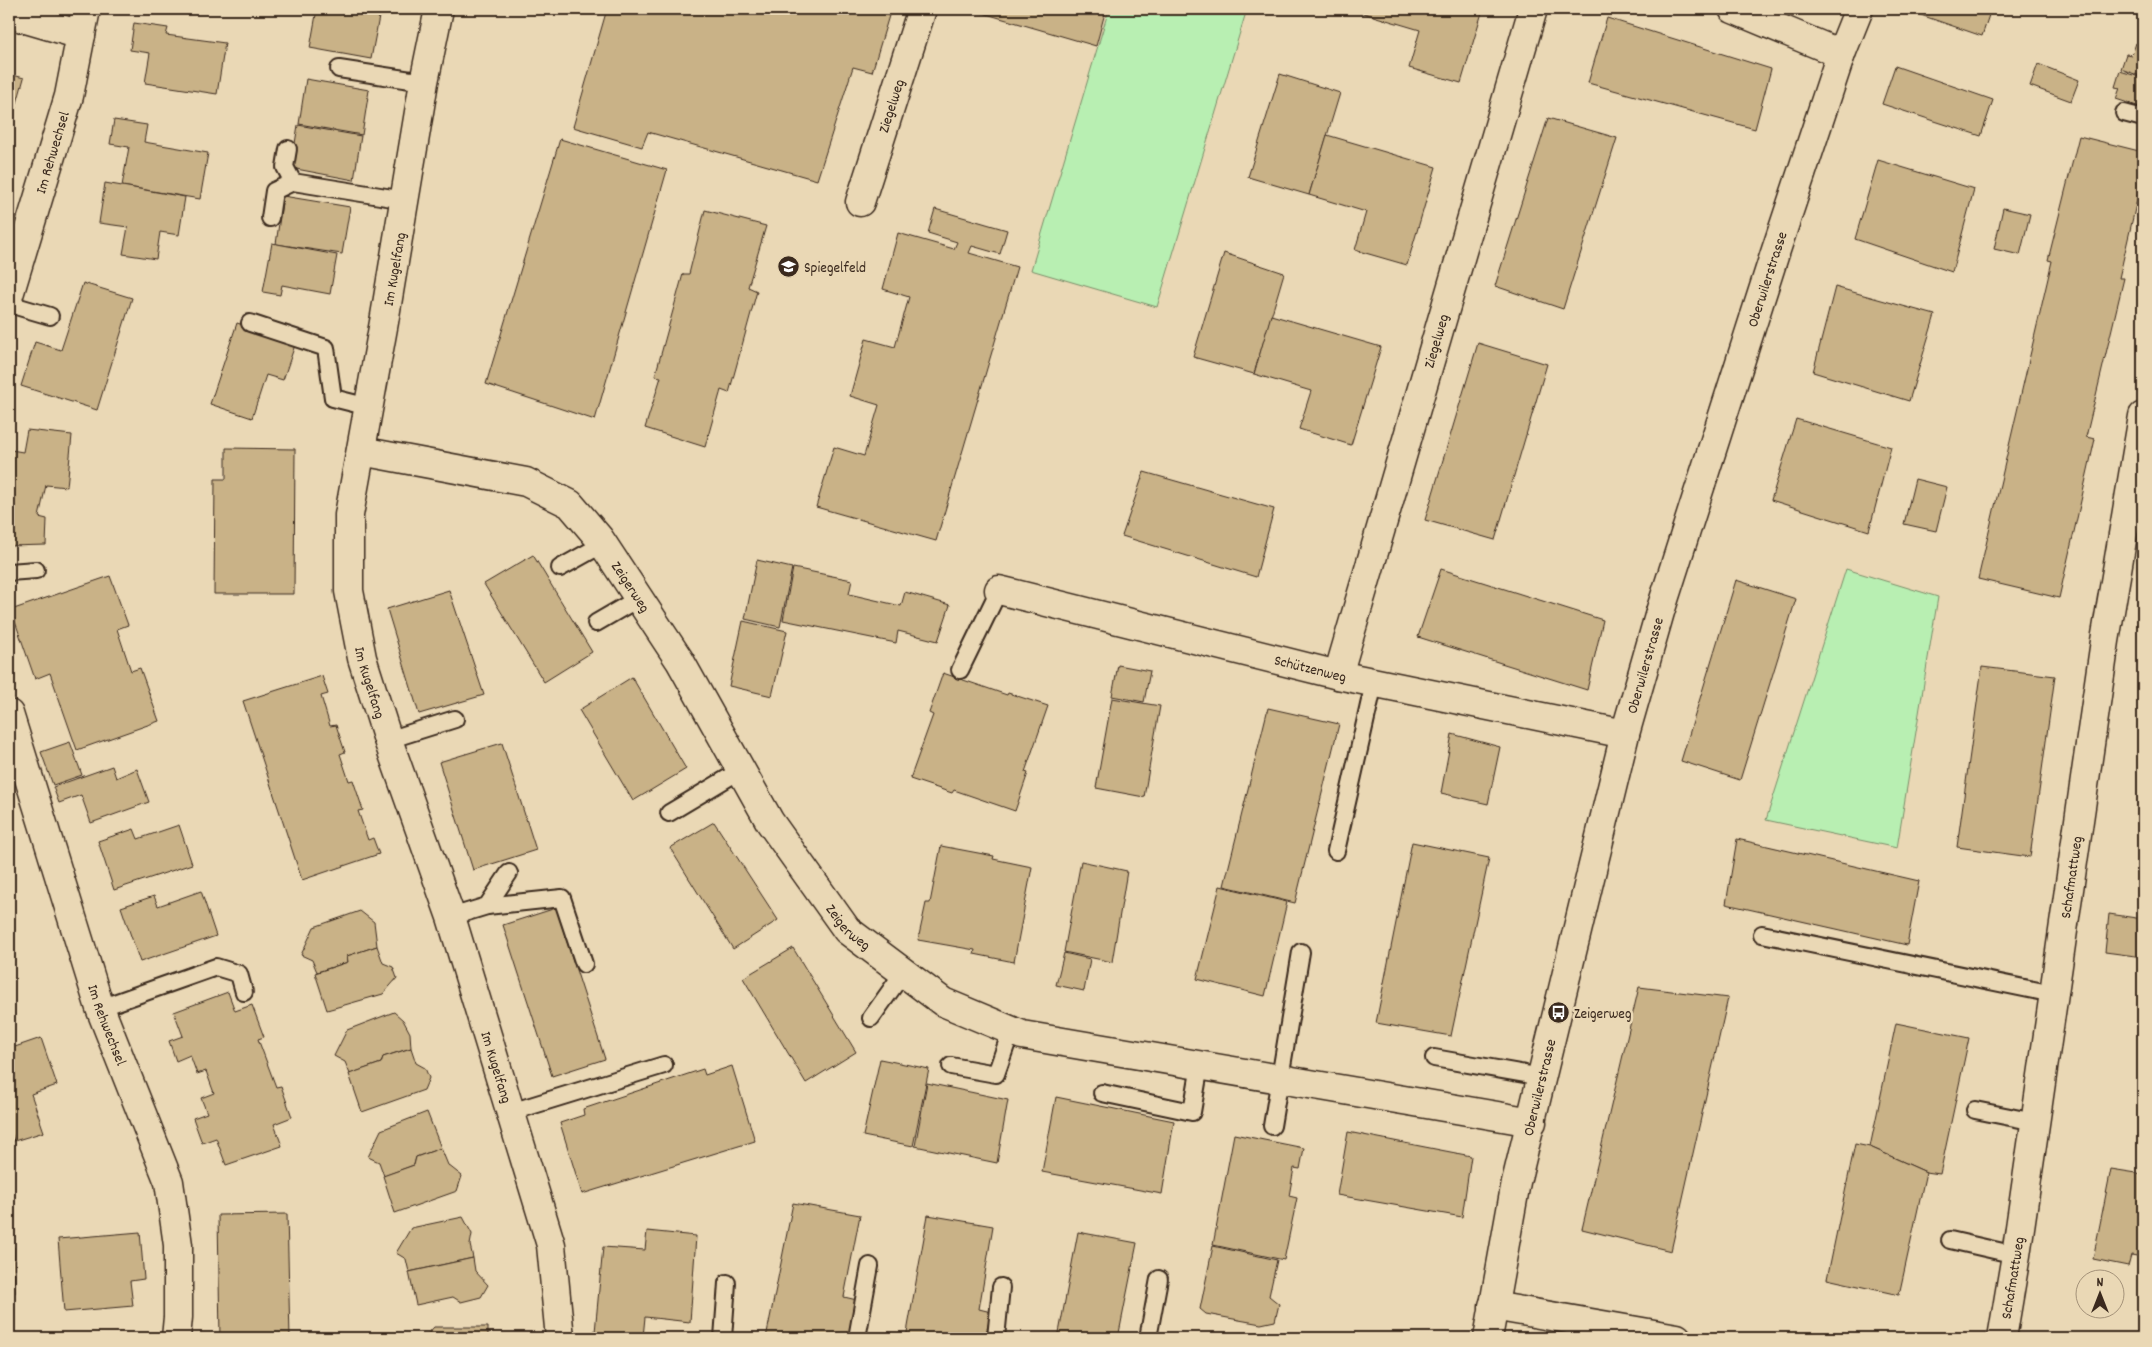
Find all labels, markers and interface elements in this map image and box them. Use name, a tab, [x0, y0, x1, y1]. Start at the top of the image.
street label: Ziegelweg	[874, 77, 912, 136]
street label: Im Rehwechsel	[31, 109, 77, 197]
street label: Oberwilerstrasse	[1743, 229, 1794, 330]
street label: Im Kugelfang	[379, 231, 413, 308]
school or university icon: Spiegelfeld	[776, 255, 800, 279]
place label: Spiegelfeld	[804, 258, 866, 280]
street label: Ziegelweg	[1419, 312, 1456, 371]
street label: Zeigerweg	[604, 558, 654, 618]
street label: Oberwilerstrasse	[1622, 615, 1671, 717]
street label: Im Kugelfang	[347, 645, 390, 722]
street label: Schützenweg	[1271, 650, 1348, 689]
street label: Schafmattweg	[2056, 835, 2090, 920]
street label: Zeigerweg	[819, 900, 875, 957]
street label: Im Rehwechsel	[80, 982, 131, 1070]
bus stop icon: Zeigerweg	[1546, 1001, 1570, 1025]
place label: Zeigerweg	[1574, 1004, 1632, 1026]
street label: Im Kugelfang	[473, 1029, 516, 1106]
street label: Oberwilerstrasse	[1519, 1037, 1564, 1139]
street label: Schafmattweg	[1996, 1235, 2032, 1321]
north arrow	[2074, 1270, 2124, 1320]
text: N	[2097, 1273, 2104, 1293]

